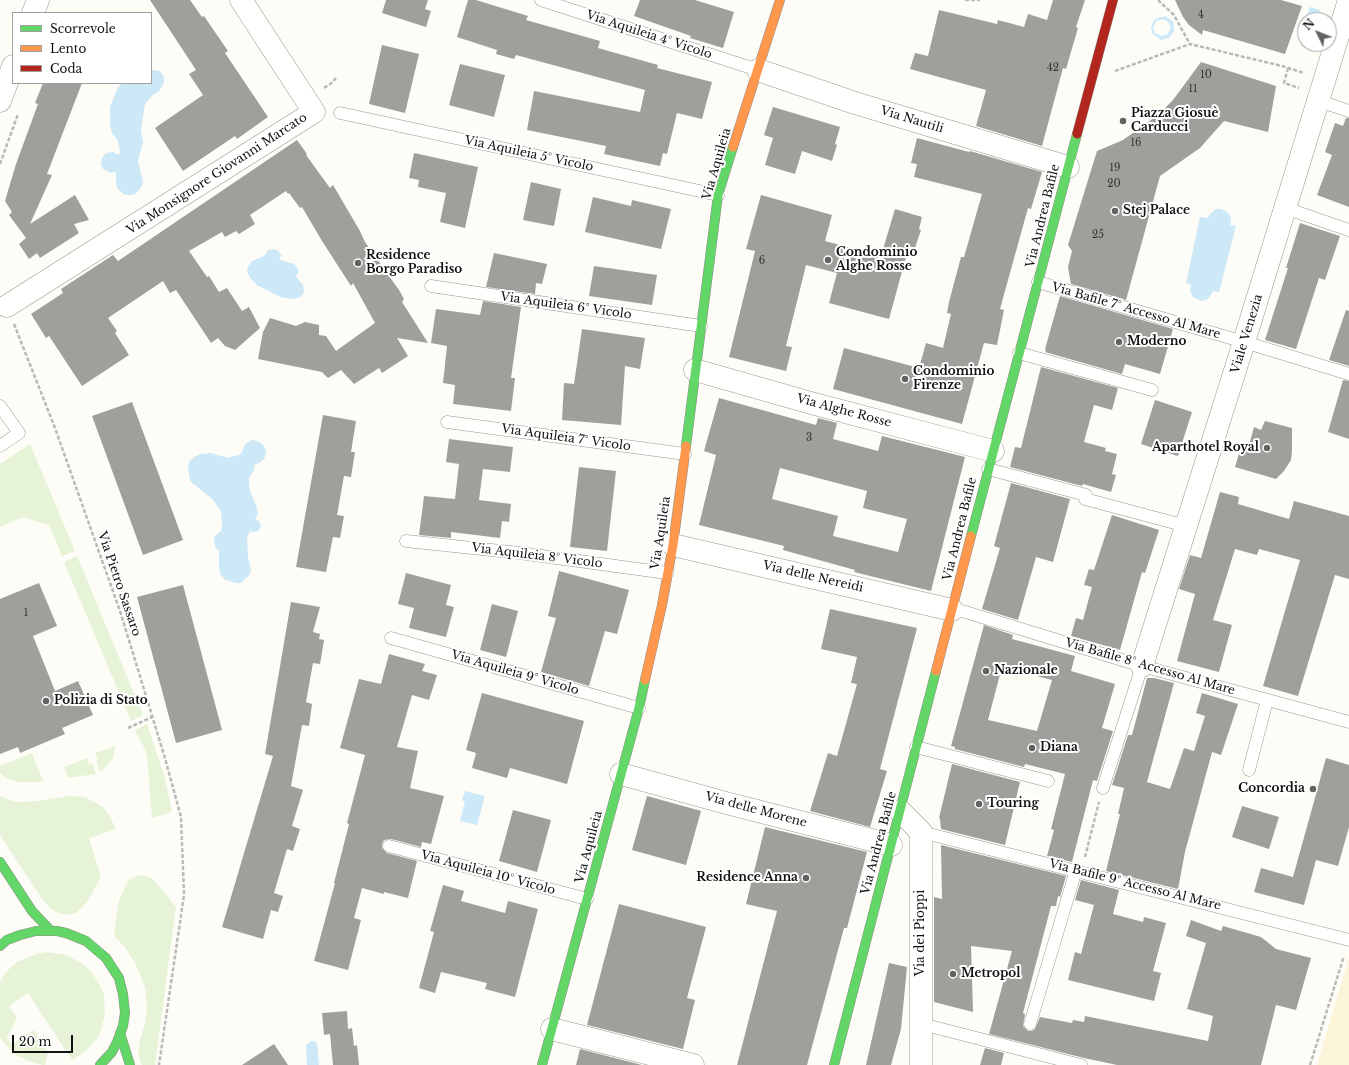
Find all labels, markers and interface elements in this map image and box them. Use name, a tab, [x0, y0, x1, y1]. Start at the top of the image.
street label: Via Aquileia 4° Vicolo	[584, 8, 714, 62]
house number: 4	[1198, 9, 1204, 21]
legend	[12, 12, 152, 84]
north arrow	[1297, 12, 1337, 52]
text: N	[1300, 16, 1318, 33]
text: Scorrevole	[50, 21, 116, 36]
text: Lento	[50, 41, 86, 56]
text: Coda	[50, 61, 82, 76]
house number: 42	[1047, 62, 1059, 74]
house number: 10	[1200, 69, 1212, 81]
house number: 11	[1189, 83, 1197, 95]
street label: Via Nautili	[879, 104, 945, 136]
place label: Piazza Giosuè Carducci	[1131, 107, 1218, 135]
street label: Via Monsignore Giovanni Marcato	[124, 110, 310, 238]
marker: Piazza Giosuè Carducci	[1118, 116, 1128, 126]
street label: Via Aquileia	[700, 126, 734, 202]
street label: Via Aquileia 5° Vicolo	[463, 133, 595, 175]
house number: 16	[1131, 137, 1141, 149]
house number: 19	[1110, 162, 1120, 174]
street label: Via Andrea Bafile	[1023, 163, 1063, 269]
house number: 20	[1107, 178, 1121, 190]
place label: Stej Palace	[1123, 204, 1190, 218]
marker: Stej Palace	[1110, 206, 1120, 216]
house number: 25	[1092, 229, 1104, 241]
place label: Condominio Alghe Rosse	[836, 246, 917, 274]
place label: Residence Borgo Paradiso	[366, 249, 462, 277]
house number: 6	[759, 255, 765, 267]
marker: Condominio Alghe Rosse	[823, 255, 833, 265]
marker: Residence Borgo Paradiso	[353, 258, 363, 268]
street label: Via Bafile 7° Accesso Al Mare	[1050, 280, 1222, 342]
street label: Via Aquileia 6° Vicolo	[500, 290, 632, 322]
street label: Viale Venezia	[1228, 293, 1266, 375]
place label: Moderno	[1127, 335, 1186, 349]
marker: Moderno	[1114, 337, 1124, 347]
place label: Condominio Firenze	[913, 365, 994, 393]
marker: Condominio Firenze	[900, 374, 910, 384]
street label: Via Alghe Rosse	[795, 391, 893, 431]
street label: Via Aquileia 7° Vicolo	[500, 422, 632, 454]
house number: 3	[806, 432, 812, 444]
place label: Aparthotel Royal	[1152, 441, 1259, 455]
marker: Aparthotel Royal	[1262, 443, 1272, 453]
street label: Via Andrea Bafile	[940, 476, 980, 582]
street label: Via Aquileia	[648, 495, 674, 571]
street label: Via Pietro Sassaro	[94, 530, 144, 638]
street label: Via Aquileia 8° Vicolo	[471, 541, 603, 571]
street label: Via delle Nereidi	[761, 558, 865, 596]
house number: 1	[24, 607, 28, 619]
street label: Via Bafile 8° Accesso Al Mare	[1063, 636, 1237, 698]
street label: Via Aquileia 9° Vicolo	[449, 648, 581, 698]
place label: Nazionale	[994, 664, 1058, 678]
marker: Nazionale	[981, 666, 991, 676]
place label: Polizia di Stato	[54, 694, 148, 708]
marker: Polizia di Stato	[41, 696, 51, 706]
place label: Diana	[1040, 741, 1078, 755]
marker: Diana	[1027, 743, 1037, 753]
place label: Concordia	[1238, 782, 1305, 796]
marker: Concordia	[1308, 784, 1318, 794]
street label: Via delle Morene	[704, 789, 808, 831]
street label: Via Andrea Bafile	[858, 790, 900, 896]
place label: Touring	[987, 797, 1039, 811]
marker: Touring	[974, 799, 984, 809]
street label: Via Aquileia	[572, 809, 606, 885]
street label: Via Aquileia 10° Vicolo	[419, 848, 557, 898]
street label: Via Bafile 9° Accesso Al Mare	[1048, 857, 1222, 913]
place label: Residence Anna	[696, 871, 798, 885]
marker: Residence Anna	[801, 873, 811, 883]
street label: Via dei Pioppi	[914, 890, 928, 976]
place label: Metropol	[961, 967, 1020, 981]
marker: Metropol	[948, 969, 958, 979]
scale bar	[14, 1027, 75, 1053]
text: 20 m	[19, 1034, 51, 1049]

